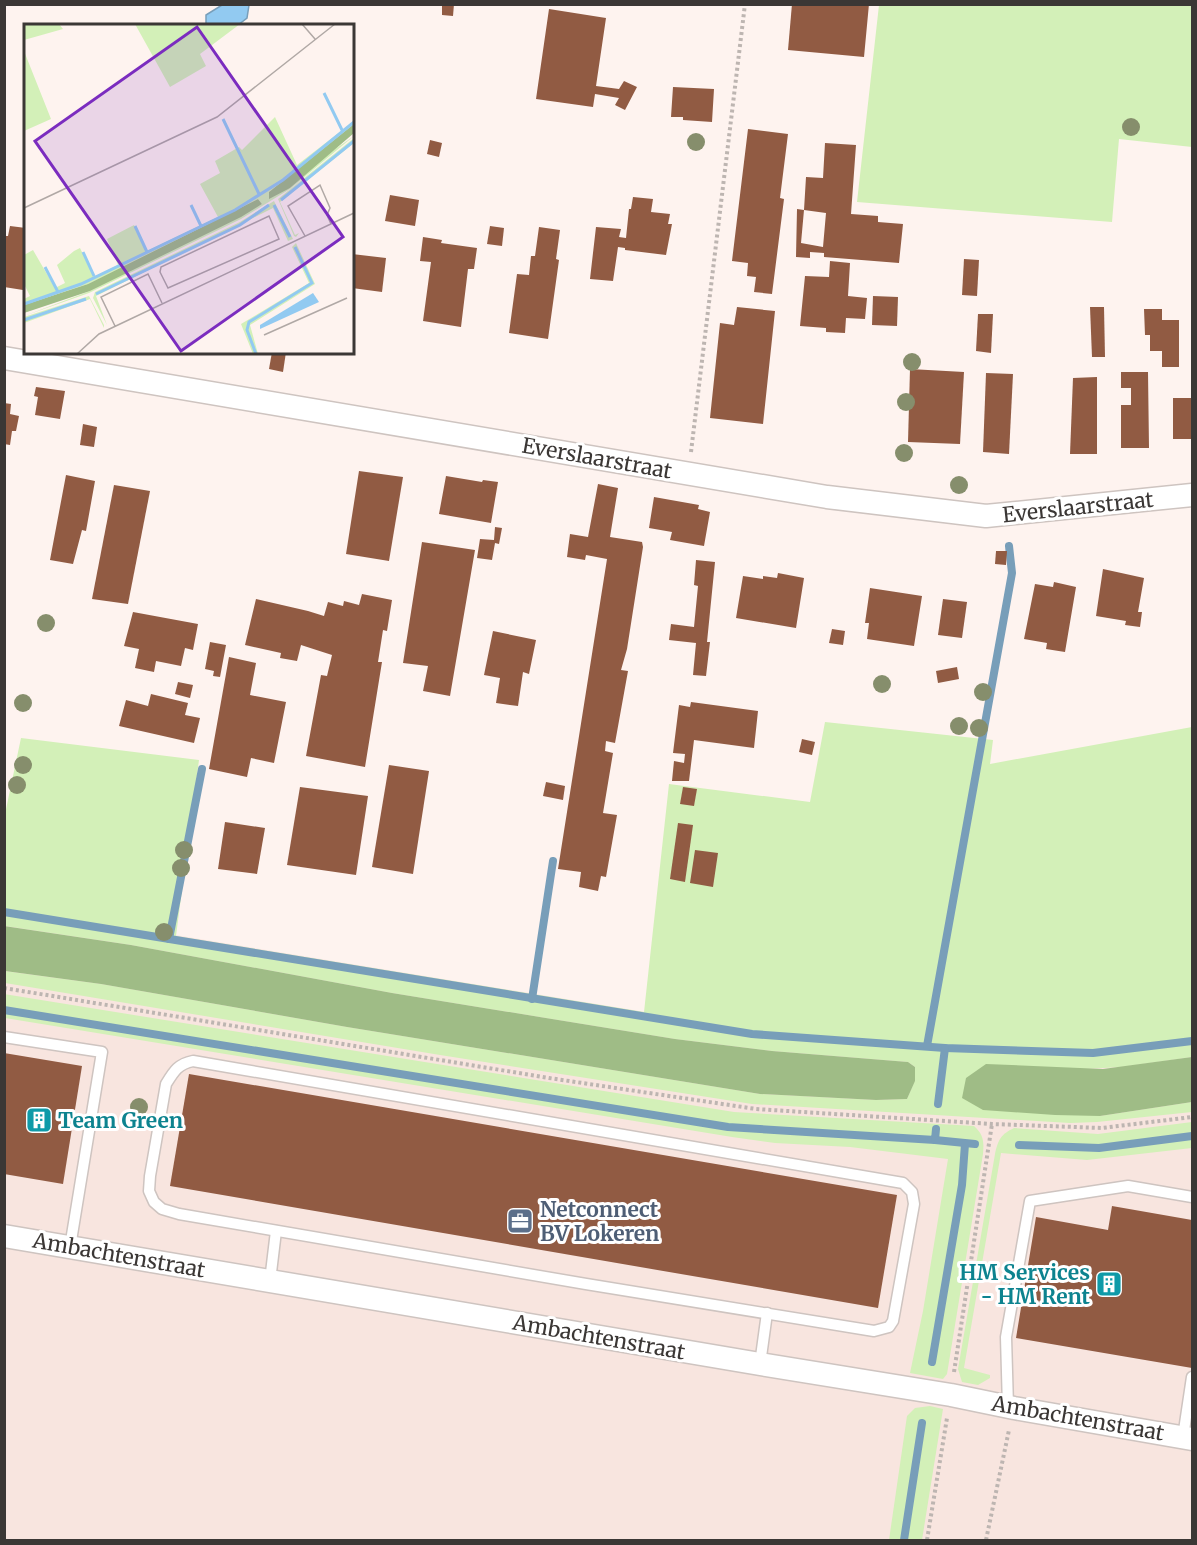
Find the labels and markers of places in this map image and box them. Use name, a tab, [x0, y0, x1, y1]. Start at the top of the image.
building icon: Team Green	[24, 1105, 54, 1135]
place label: Team Green	[58, 1107, 183, 1134]
place label: Netconnect BV Lokeren	[540, 1196, 659, 1247]
office icon: Netconnect BV Lokeren	[505, 1206, 535, 1236]
place label: HM Services - HM Rent	[959, 1259, 1091, 1310]
building icon: HM Services - HM Rent	[1094, 1269, 1124, 1299]

